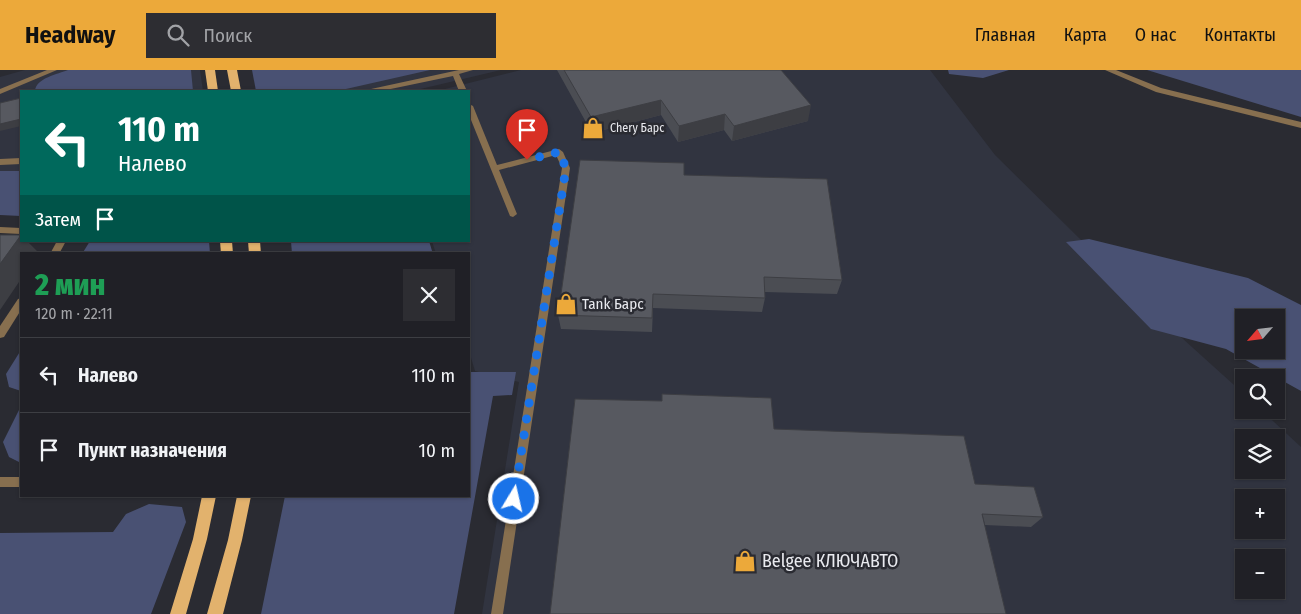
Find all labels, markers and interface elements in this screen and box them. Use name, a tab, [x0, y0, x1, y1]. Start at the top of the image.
search box	[146, 13, 496, 58]
text: Headway	[25, 21, 116, 49]
icon: search	[164, 21, 192, 49]
text: Поиск	[204, 24, 252, 47]
text: Главная	[975, 24, 1036, 46]
text: Карта	[1064, 24, 1107, 46]
text: О нас	[1135, 24, 1176, 46]
text: Контакты	[1204, 24, 1276, 46]
text: 110 m	[118, 108, 200, 150]
pin	[506, 109, 548, 160]
icon: left	[35, 110, 100, 175]
shop icon: Chery Барс	[580, 115, 606, 141]
icon: arrive	[513, 116, 541, 144]
place label: Chery Барс	[610, 121, 664, 135]
text: Налево	[118, 150, 187, 177]
icon: arrive	[91, 205, 119, 233]
text: Затем	[35, 208, 81, 231]
text: 2 мин	[35, 267, 105, 303]
button: close	[403, 269, 455, 321]
shop icon: Tank Барс	[553, 291, 579, 317]
place label: Tank Барс	[582, 295, 644, 313]
text: 120 m · 22:11	[35, 304, 113, 323]
north arrow	[1235, 309, 1285, 359]
map controls	[1235, 309, 1285, 599]
icon: left	[35, 361, 63, 389]
text: Налево	[78, 364, 138, 387]
text: 110 m	[411, 364, 455, 387]
button: search	[1235, 369, 1285, 419]
button: layers	[1235, 429, 1285, 479]
icon: arrive	[35, 436, 63, 464]
text: Пункт назначения	[78, 439, 227, 462]
text: 10 m	[419, 439, 455, 462]
position arrow	[487, 472, 539, 524]
button: +	[1235, 489, 1285, 539]
shop icon: Belgee КЛЮЧАВТО	[732, 548, 758, 574]
button: −	[1235, 549, 1285, 599]
place label: Belgee КЛЮЧАВТО	[762, 550, 898, 572]

